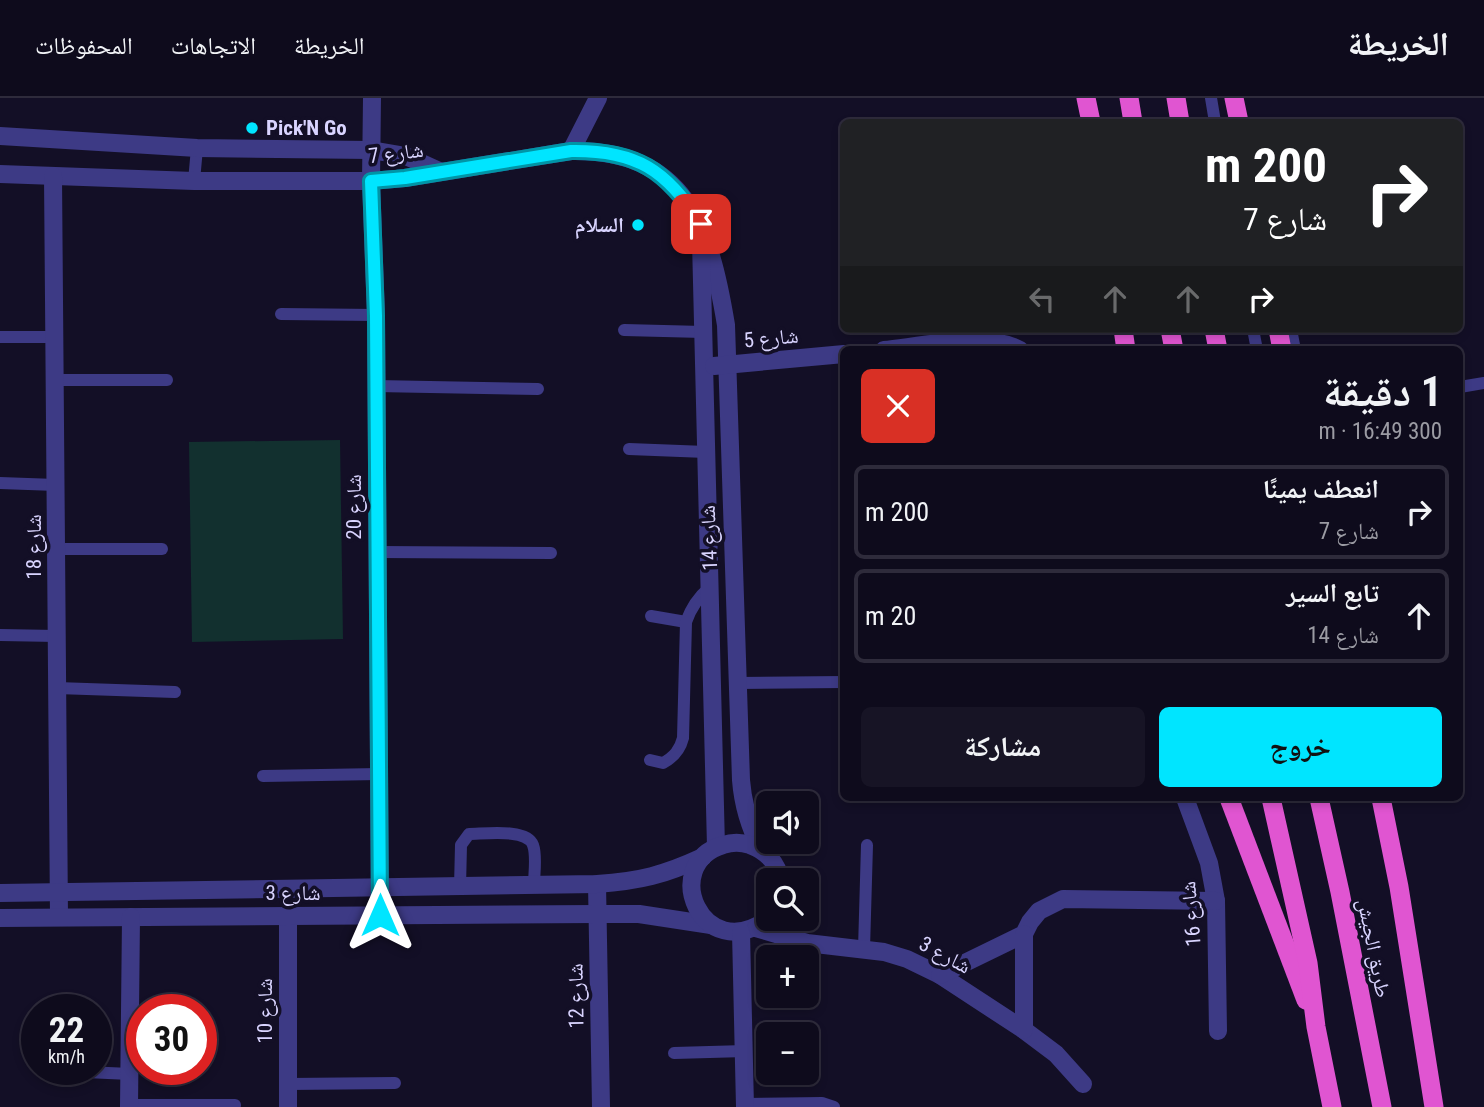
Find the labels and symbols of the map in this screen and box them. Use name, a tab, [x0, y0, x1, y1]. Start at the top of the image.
place label: Pick'N Go	[266, 116, 347, 140]
marker: Pick'N Go	[244, 120, 260, 136]
street label: شارع 7	[367, 138, 425, 169]
pin	[671, 194, 731, 254]
place label: السلام	[575, 213, 624, 239]
marker: السلام	[630, 217, 646, 233]
street label: شارع 5	[742, 324, 800, 353]
street label: شارع 20	[342, 474, 367, 540]
street label: شارع 14	[696, 505, 723, 571]
street label: شارع 18	[22, 514, 47, 580]
position arrow	[343, 878, 417, 952]
street label: شارع 16	[1176, 880, 1207, 948]
street label: شارع 3	[265, 881, 321, 906]
street label: طريق الجيش	[1352, 897, 1395, 1000]
street label: شارع 3	[915, 931, 975, 979]
street label: شارع 12	[563, 963, 590, 1029]
street label: شارع 10	[253, 978, 278, 1044]
speed limit sign: 30	[126, 994, 217, 1085]

